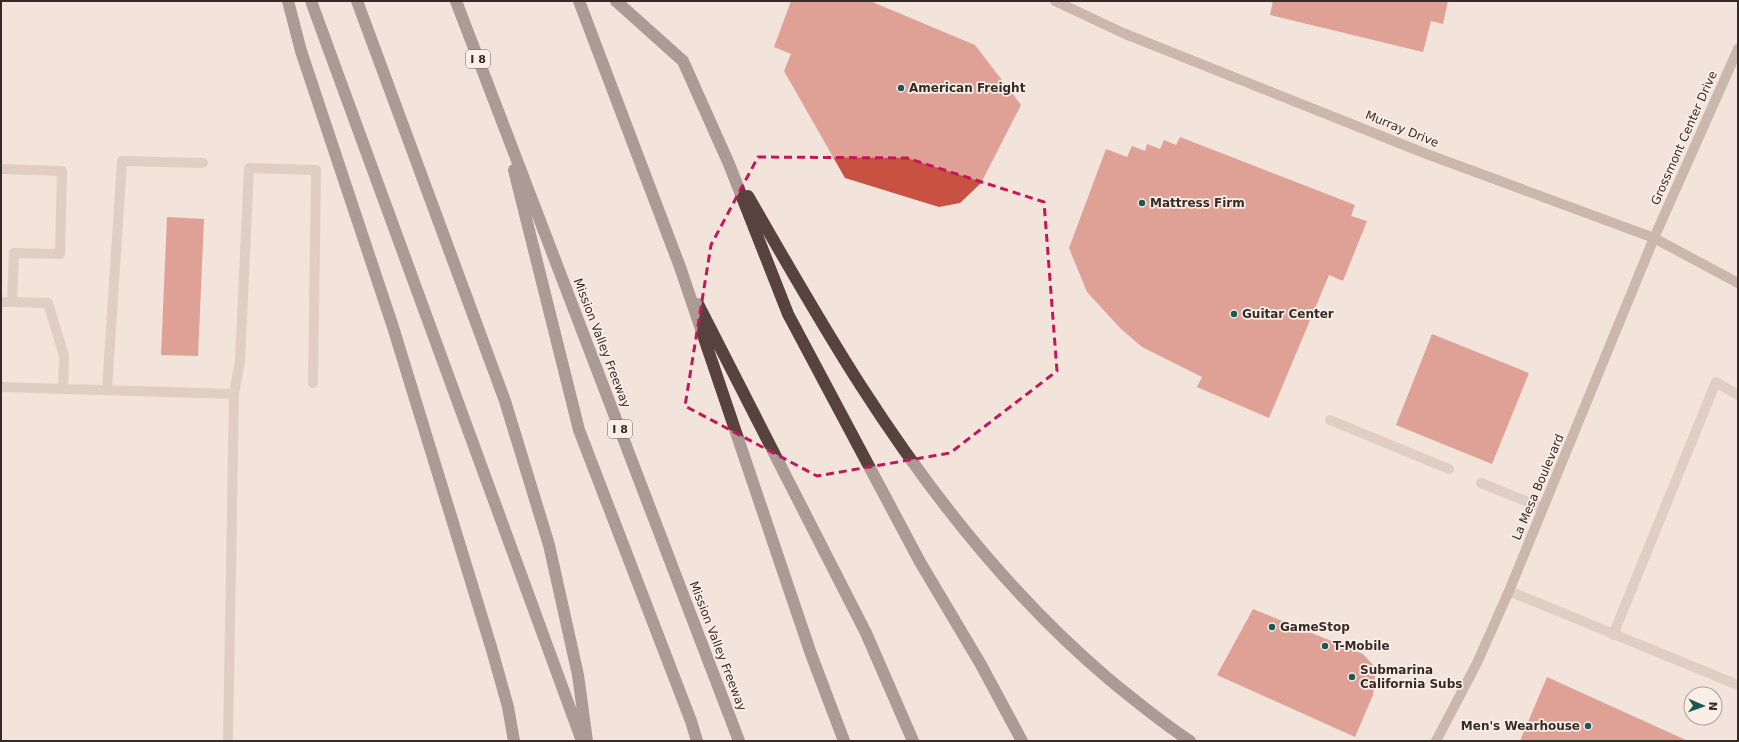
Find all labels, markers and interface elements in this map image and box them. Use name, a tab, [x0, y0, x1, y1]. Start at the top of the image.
road number: I 8	[466, 50, 490, 68]
street label: Grossmont Center Drive	[1648, 69, 1720, 207]
place label: American Freight	[909, 81, 1026, 95]
marker: American Freight	[896, 83, 906, 93]
street label: Murray Drive	[1363, 108, 1441, 150]
place label: Mattress Firm	[1150, 196, 1245, 210]
marker: Mattress Firm	[1137, 198, 1147, 208]
street label: Mission Valley Freeway	[571, 276, 633, 410]
place label: Guitar Center	[1242, 307, 1334, 321]
marker: Guitar Center	[1229, 309, 1239, 319]
road number: I 8	[608, 420, 632, 438]
street label: La Mesa Boulevard	[1509, 432, 1567, 542]
street label: Mission Valley Freeway	[687, 579, 749, 713]
place label: GameStop	[1280, 620, 1350, 634]
marker: GameStop	[1267, 622, 1277, 632]
place label: T-Mobile	[1333, 639, 1390, 653]
marker: T-Mobile	[1320, 641, 1330, 651]
place label: Submarina California Subs	[1360, 663, 1462, 691]
marker: Submarina California Subs	[1347, 672, 1357, 682]
north arrow	[1683, 686, 1723, 726]
text: N	[1706, 701, 1719, 711]
place label: Men's Wearhouse	[1461, 719, 1580, 733]
marker: Men's Wearhouse	[1583, 721, 1593, 731]

